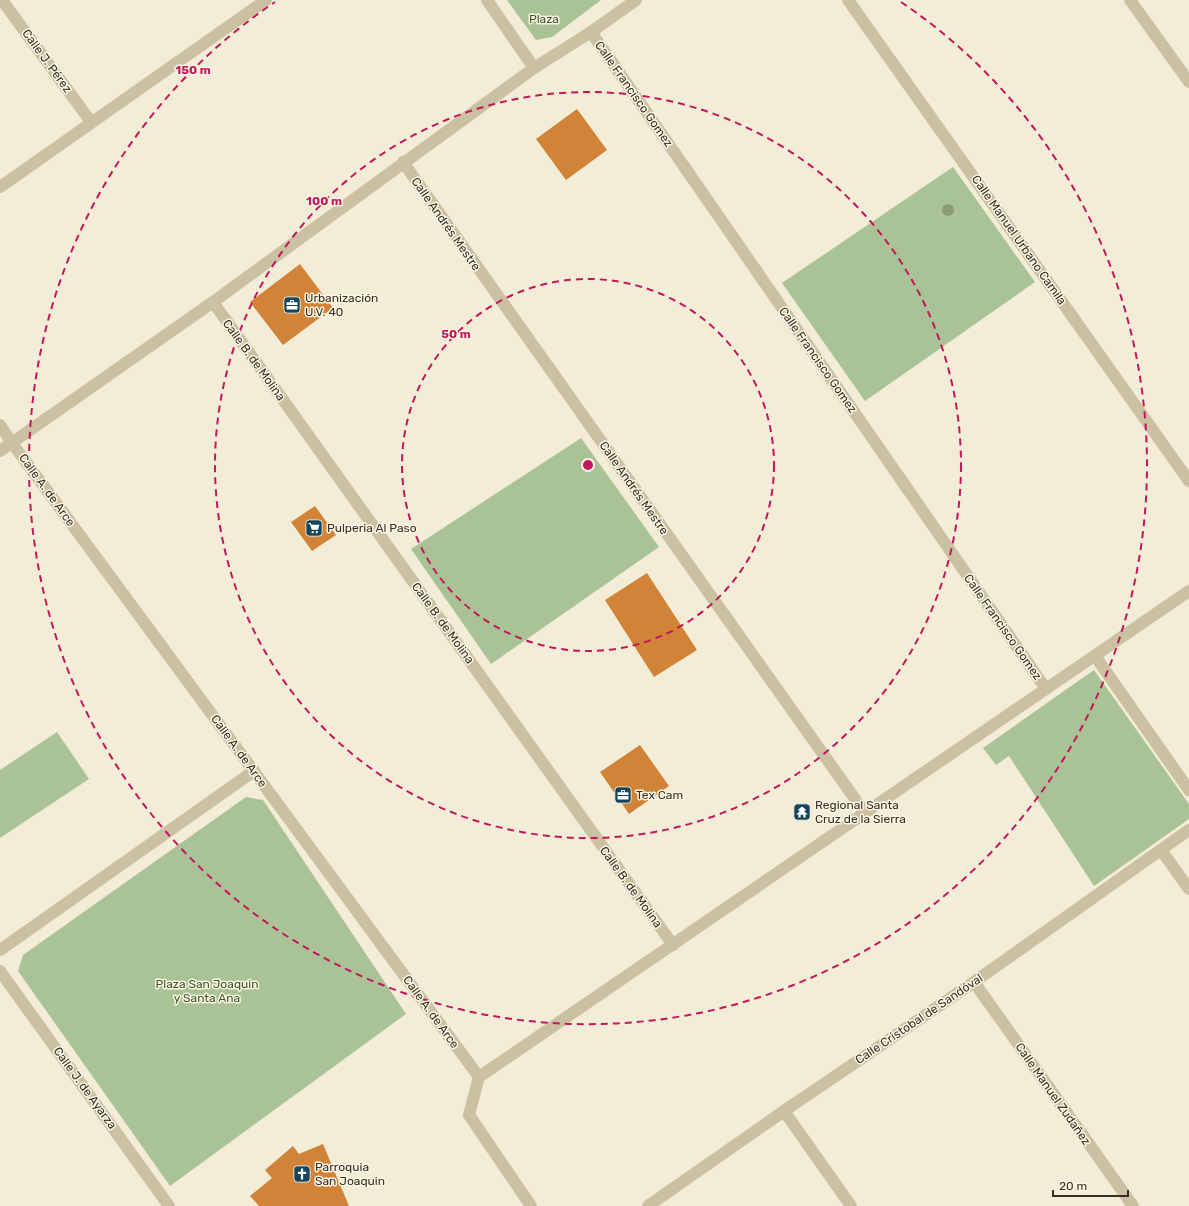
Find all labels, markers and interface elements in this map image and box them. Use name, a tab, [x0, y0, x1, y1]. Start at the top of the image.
park label: Plaza	[529, 12, 559, 26]
street label: Calle J. Pérez	[19, 27, 75, 95]
street label: Calle Francisco Gomez	[592, 38, 676, 150]
text: 150 m	[175, 63, 211, 77]
street label: Calle Manuel Urbano Camila	[969, 173, 1069, 307]
street label: Calle Andrés Mestre	[409, 175, 484, 274]
text: 100 m	[306, 194, 342, 208]
place label: Urbanización U.V. 40	[305, 291, 378, 319]
office icon: Urbanización U.V. 40	[282, 295, 302, 315]
street label: Calle Francisco Gomez	[776, 304, 860, 416]
street label: Calle B. de Molina	[220, 317, 288, 403]
text: 50 m	[441, 327, 471, 341]
street label: Calle Andrés Mestre	[597, 439, 672, 538]
street label: Calle A. de Arce	[16, 451, 78, 529]
centre of rings	[581, 458, 595, 472]
supermarket icon: Pulperia Al Paso	[304, 518, 324, 538]
place label: Pulperia Al Paso	[327, 521, 417, 535]
street label: Calle Francisco Gomez	[961, 571, 1045, 683]
street label: Calle B. de Molina	[409, 580, 477, 666]
street label: Calle A. de Arce	[208, 712, 270, 790]
office icon: Tex Cam	[613, 785, 633, 805]
place label: Tex Cam	[636, 788, 683, 802]
place label: Regional Santa Cruz de la Sierra	[815, 798, 906, 826]
temple icon: Regional Santa Cruz de la Sierra	[792, 802, 812, 822]
street label: Calle B. de Molina	[597, 844, 665, 930]
street label: Calle Cristobal de Sandóval	[853, 971, 985, 1067]
street label: Calle A. de Arce	[400, 973, 462, 1051]
park label: Plaza San Joaquin y Santa Ana	[156, 977, 258, 1005]
street label: Calle Manuel Zudañez	[1012, 1040, 1094, 1148]
street label: Calle J. de Ayarza	[51, 1044, 119, 1132]
place label: Parroquia San Joaquin	[315, 1160, 385, 1188]
church icon: Parroquia San Joaquin	[292, 1164, 312, 1184]
scale bar	[1053, 1172, 1128, 1198]
text: 20 m	[1059, 1179, 1087, 1193]

